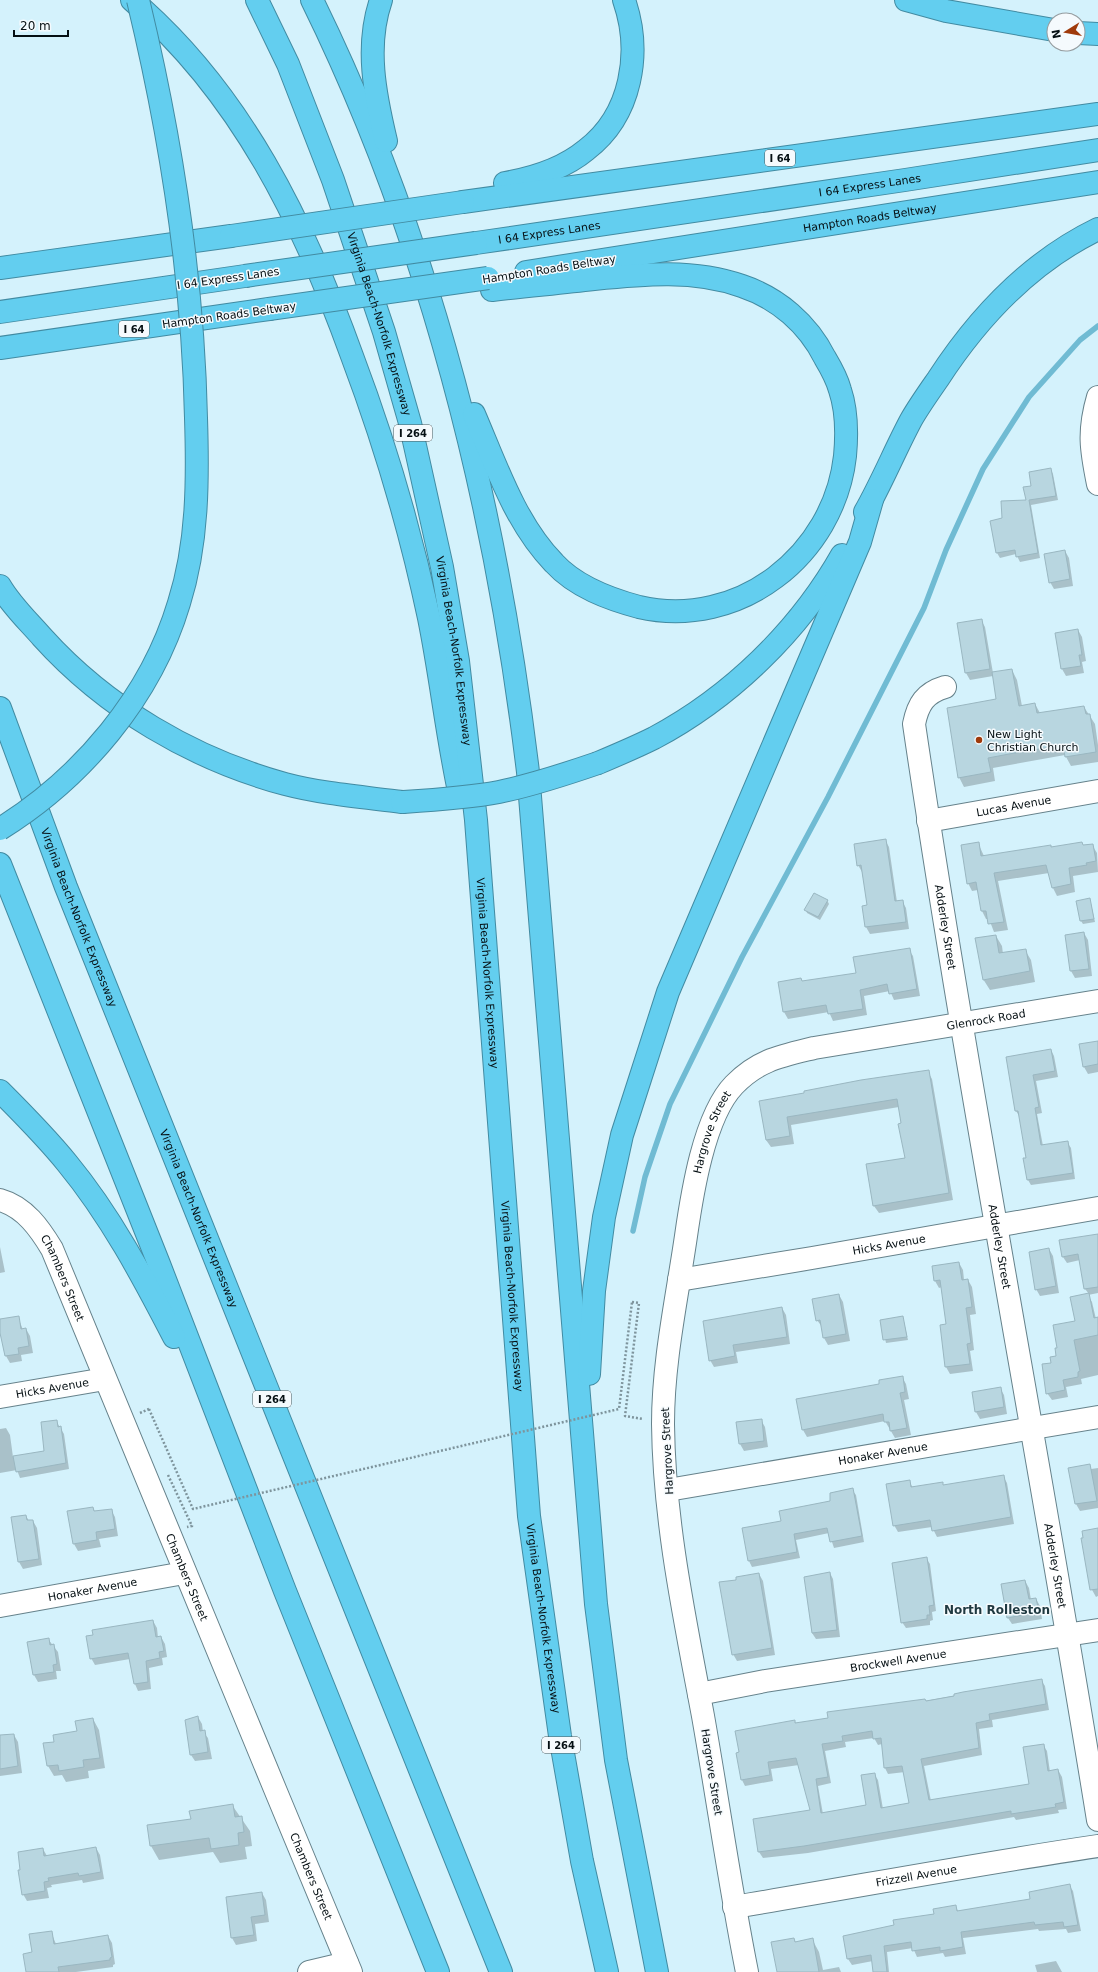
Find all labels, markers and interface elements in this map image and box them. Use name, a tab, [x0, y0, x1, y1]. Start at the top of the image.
scale bar	[14, 12, 68, 38]
north arrow	[1046, 12, 1086, 52]
text: 20 m	[20, 19, 51, 33]
text: N	[1049, 28, 1064, 40]
road number: I 64	[765, 150, 795, 166]
street label: I 64 Express Lanes	[818, 172, 922, 200]
street label: Hampton Roads Beltway	[802, 201, 938, 235]
street label: I 64 Express Lanes	[497, 219, 602, 247]
street label: Virginia Beach-Norfolk Expressway	[344, 231, 414, 418]
street label: Hampton Roads Beltway	[481, 252, 617, 286]
street label: I 64 Express Lanes	[176, 265, 280, 292]
street label: Hampton Roads Beltway	[161, 300, 297, 331]
road number: I 64	[119, 321, 149, 337]
road number: I 264	[394, 425, 432, 441]
street label: Virginia Beach-Norfolk Expressway	[433, 555, 474, 747]
place label: New Light Christian Church	[987, 728, 1078, 754]
marker: New Light Christian Church	[974, 735, 984, 745]
street label: Lucas Avenue	[975, 793, 1052, 819]
street label: Virginia Beach-Norfolk Expressway	[38, 826, 120, 1010]
street label: Virginia Beach-Norfolk Expressway	[473, 877, 501, 1070]
street label: Adderley Street	[932, 884, 959, 971]
street label: Glenrock Road	[946, 1007, 1027, 1033]
street label: Hargrove Street	[691, 1088, 734, 1175]
street label: Virginia Beach-Norfolk Expressway	[157, 1127, 240, 1310]
street label: Virginia Beach-Norfolk Expressway	[498, 1200, 526, 1393]
street label: Adderley Street	[985, 1203, 1013, 1291]
street label: Chambers Street	[38, 1232, 87, 1324]
street label: Hicks Avenue	[852, 1232, 927, 1258]
street label: Hicks Avenue	[15, 1376, 90, 1401]
road number: I 264	[253, 1391, 291, 1407]
street label: Hargrove Street	[659, 1406, 676, 1495]
street label: Honaker Avenue	[837, 1440, 929, 1468]
street label: Adderley Street	[1041, 1522, 1069, 1610]
street label: Virginia Beach-Norfolk Expressway	[523, 1523, 563, 1715]
street label: Chambers Street	[163, 1532, 211, 1623]
street label: Honaker Avenue	[47, 1575, 139, 1604]
district label: North Rolleston	[944, 1603, 1050, 1617]
street label: Brockwell Avenue	[849, 1647, 948, 1675]
street label: Hargrove Street	[698, 1728, 725, 1817]
road number: I 264	[542, 1737, 580, 1753]
street label: Chambers Street	[287, 1831, 335, 1923]
street label: Frizzell Avenue	[875, 1863, 958, 1890]

